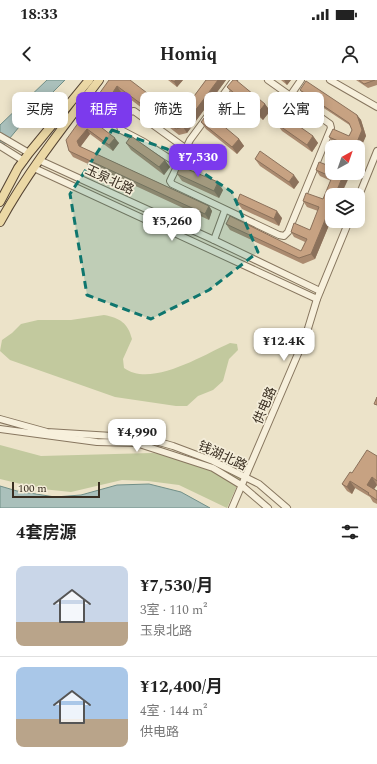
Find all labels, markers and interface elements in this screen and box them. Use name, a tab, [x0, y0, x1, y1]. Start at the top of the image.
text: 18:33	[20, 3, 58, 26]
text: Homiq	[160, 41, 217, 68]
icon: back	[16, 43, 38, 65]
icon: person	[339, 43, 361, 65]
chip: 买房	[12, 92, 68, 128]
chip: 租房	[76, 92, 132, 128]
chip: 筛选	[140, 92, 196, 128]
chip: 新上	[204, 92, 260, 128]
chip: 公寓	[268, 92, 324, 128]
north arrow	[325, 140, 365, 180]
map controls	[325, 140, 365, 228]
pin: ¥7,530	[165, 144, 231, 178]
text: ¥7,530	[178, 147, 218, 167]
street label: 玉泉北路	[82, 160, 137, 200]
button: layers	[325, 188, 365, 228]
pin: ¥5,260	[139, 208, 205, 242]
text: ¥5,260	[152, 211, 192, 231]
pin: ¥12.4K	[251, 328, 317, 362]
text: ¥12.4K	[263, 331, 305, 351]
street label: 供电路	[248, 384, 282, 427]
pin: ¥4,990	[104, 419, 170, 453]
text: ¥4,990	[117, 422, 157, 442]
street label: 钱湖北路	[195, 436, 250, 476]
scale bar	[12, 480, 100, 499]
text: 100 m	[18, 480, 47, 497]
text: 4套房源	[16, 520, 77, 546]
icon: filters	[339, 521, 361, 543]
text: ¥7,530/月	[140, 573, 214, 599]
icon: home	[48, 582, 96, 630]
text: 3室 · 110 m²	[140, 600, 207, 620]
text: 玉泉北路	[140, 621, 192, 641]
text: ¥12,400/月	[140, 674, 223, 700]
icon: home	[48, 683, 96, 731]
text: 4室 · 144 m²	[140, 701, 207, 721]
text: 供电路	[140, 722, 179, 742]

